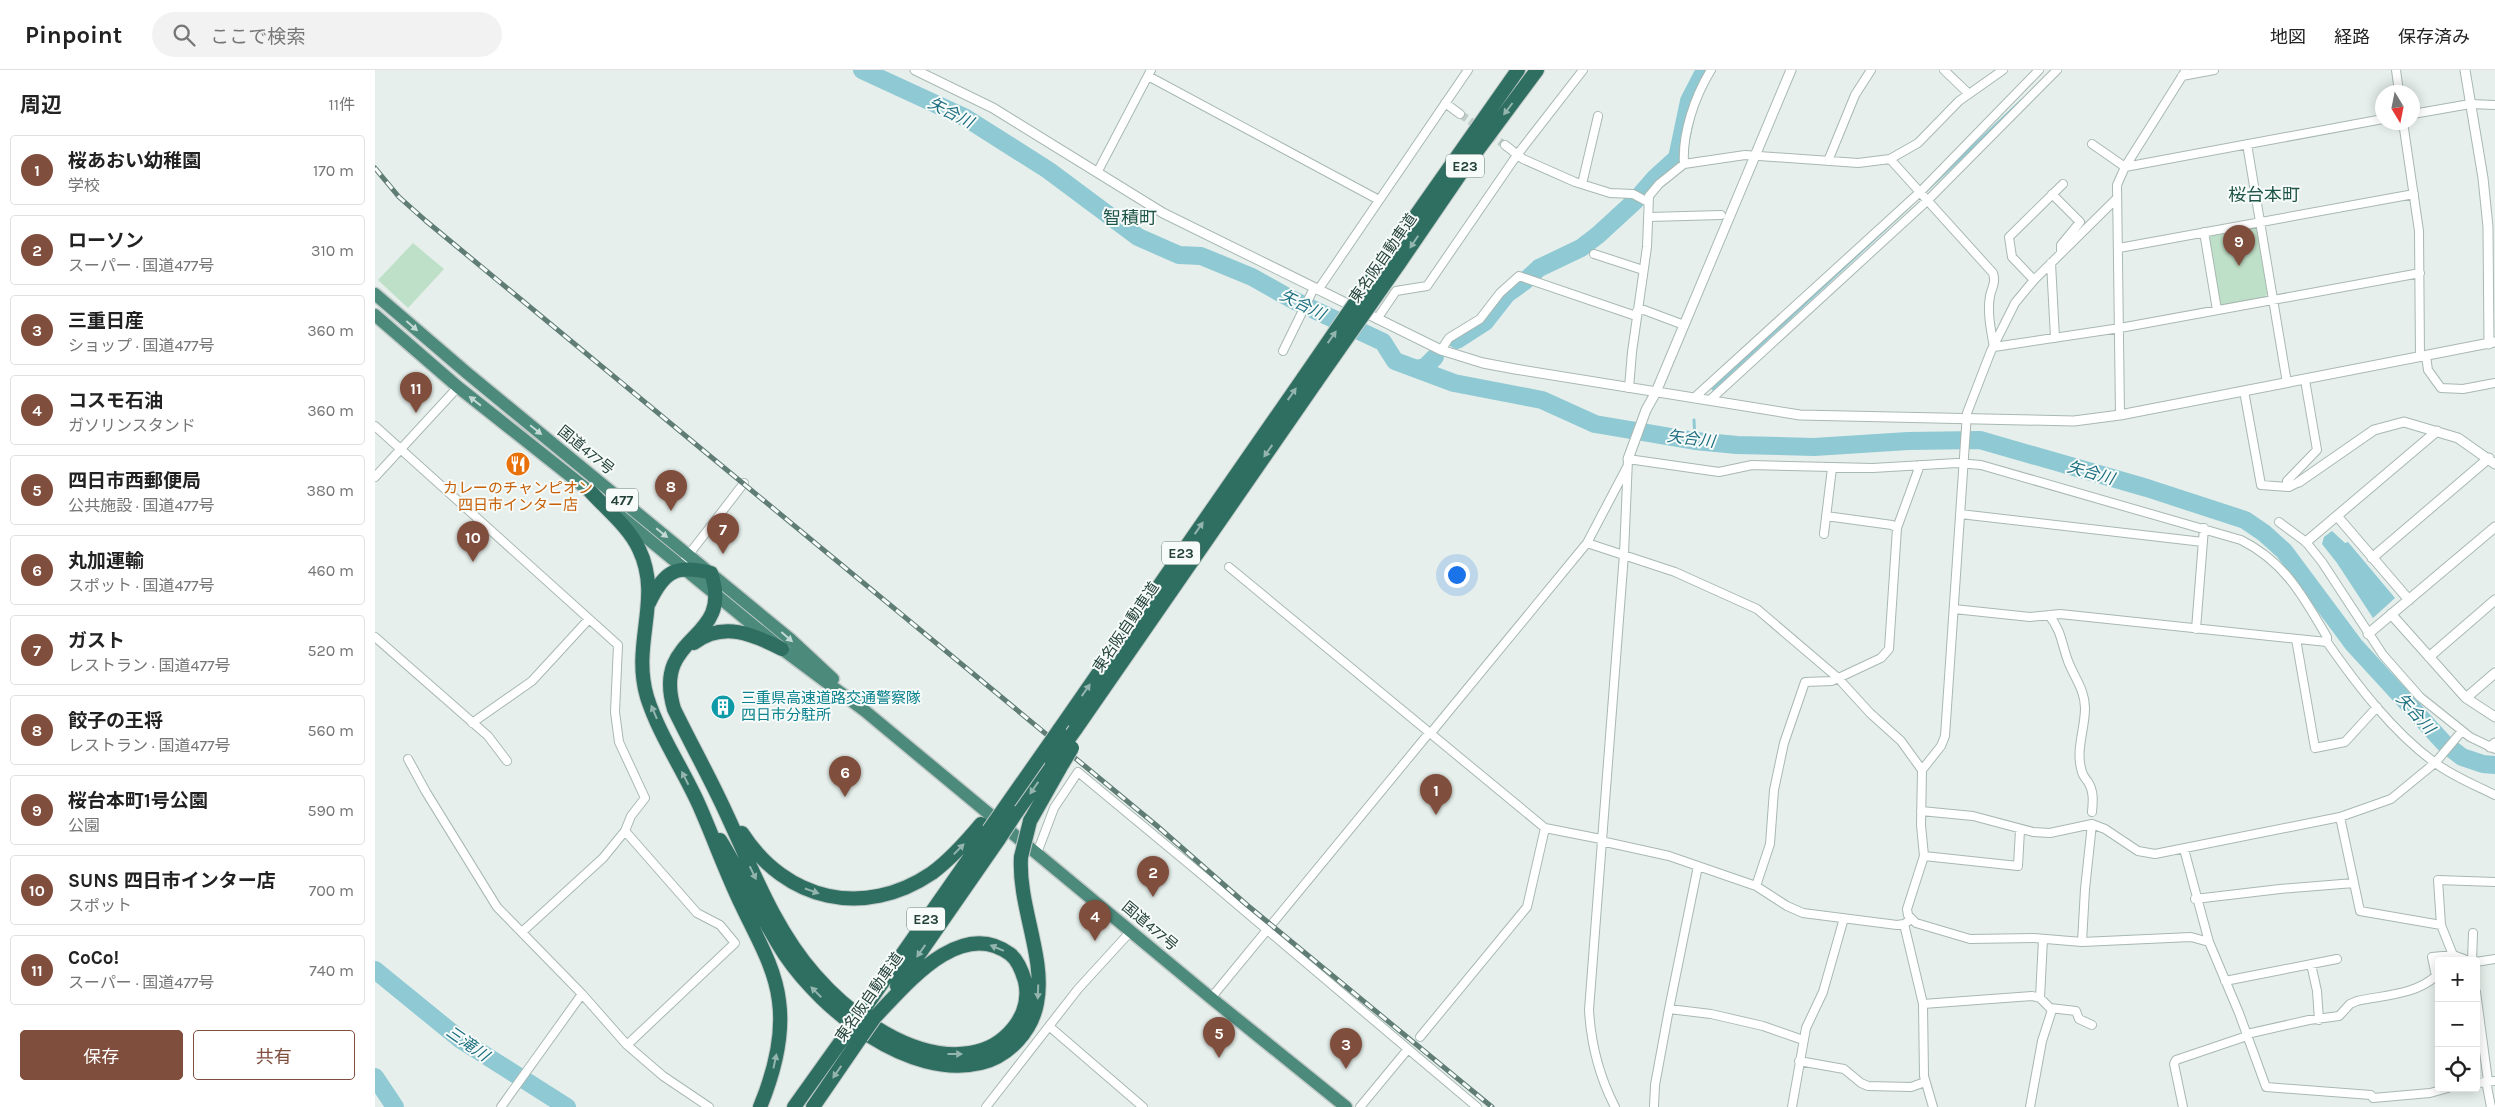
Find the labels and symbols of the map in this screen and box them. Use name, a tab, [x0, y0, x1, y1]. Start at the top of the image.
north arrow	[2375, 85, 2420, 130]
water label: 矢合川	[925, 93, 978, 133]
one-way arrow	[1503, 102, 1513, 116]
road number: E23	[1446, 154, 1484, 178]
district label: 桜台本町	[2228, 184, 2300, 206]
district label: 智積町	[1103, 207, 1157, 229]
street label: 東名阪自動車道	[1346, 210, 1420, 306]
pin: 9	[2223, 225, 2255, 266]
one-way arrow	[1409, 235, 1419, 249]
water label: 矢合川	[1277, 285, 1330, 324]
one-way arrow	[405, 320, 418, 331]
one-way arrow	[1327, 330, 1337, 344]
pin: 11	[400, 372, 432, 413]
one-way arrow	[1287, 387, 1297, 401]
one-way arrow	[469, 395, 482, 406]
street label: 国道477号	[554, 422, 618, 478]
one-way arrow	[530, 424, 542, 436]
water label: 矢合川	[1666, 426, 1718, 451]
one-way arrow	[1263, 444, 1273, 458]
restaurant icon: カレーのチャンピオン 四日市インター店	[505, 451, 531, 477]
water label: 矢合川	[2065, 457, 2118, 489]
pin: 8	[655, 470, 687, 511]
place label: カレーのチャンピオン 四日市インター店	[443, 479, 593, 514]
road number: 477	[606, 488, 638, 512]
pin: 7	[707, 513, 739, 554]
pin: 10	[457, 521, 489, 562]
one-way arrow	[1194, 521, 1204, 534]
one-way arrow	[655, 528, 668, 539]
road number: E23	[1162, 542, 1200, 564]
your location	[1444, 562, 1470, 588]
street label: 東名阪自動車道	[1089, 578, 1163, 676]
one-way arrow	[781, 631, 793, 642]
one-way arrow	[1081, 683, 1091, 697]
place label: 三重県高速道路交通警察隊 四日市分駐所	[741, 689, 921, 724]
water label: 矢合川	[2393, 689, 2440, 739]
building icon: 三重県高速道路交通警察隊 四日市分駐所	[710, 694, 736, 720]
one-way arrow	[649, 705, 657, 719]
pin: 6	[829, 756, 861, 797]
one-way arrow	[681, 771, 689, 785]
pin: 1	[1420, 774, 1452, 815]
one-way arrow	[1029, 781, 1039, 794]
one-way arrow	[953, 843, 965, 855]
pin: 2	[1137, 856, 1169, 897]
one-way arrow	[749, 866, 757, 880]
one-way arrow	[804, 888, 819, 895]
street label: 国道477号	[1118, 897, 1182, 955]
pin: 4	[1079, 900, 1111, 941]
road number: E23	[907, 908, 945, 931]
one-way arrow	[990, 943, 1004, 951]
one-way arrow	[916, 944, 926, 958]
street label: 東名阪自動車道	[832, 949, 906, 1045]
one-way arrow	[1034, 984, 1042, 1000]
one-way arrow	[810, 986, 822, 998]
pin: 5	[1203, 1017, 1235, 1058]
water label: 三滝川	[443, 1022, 494, 1066]
pin: 3	[1330, 1028, 1362, 1069]
one-way arrow	[948, 1050, 964, 1058]
one-way arrow	[772, 1052, 780, 1068]
one-way arrow	[832, 1065, 842, 1079]

